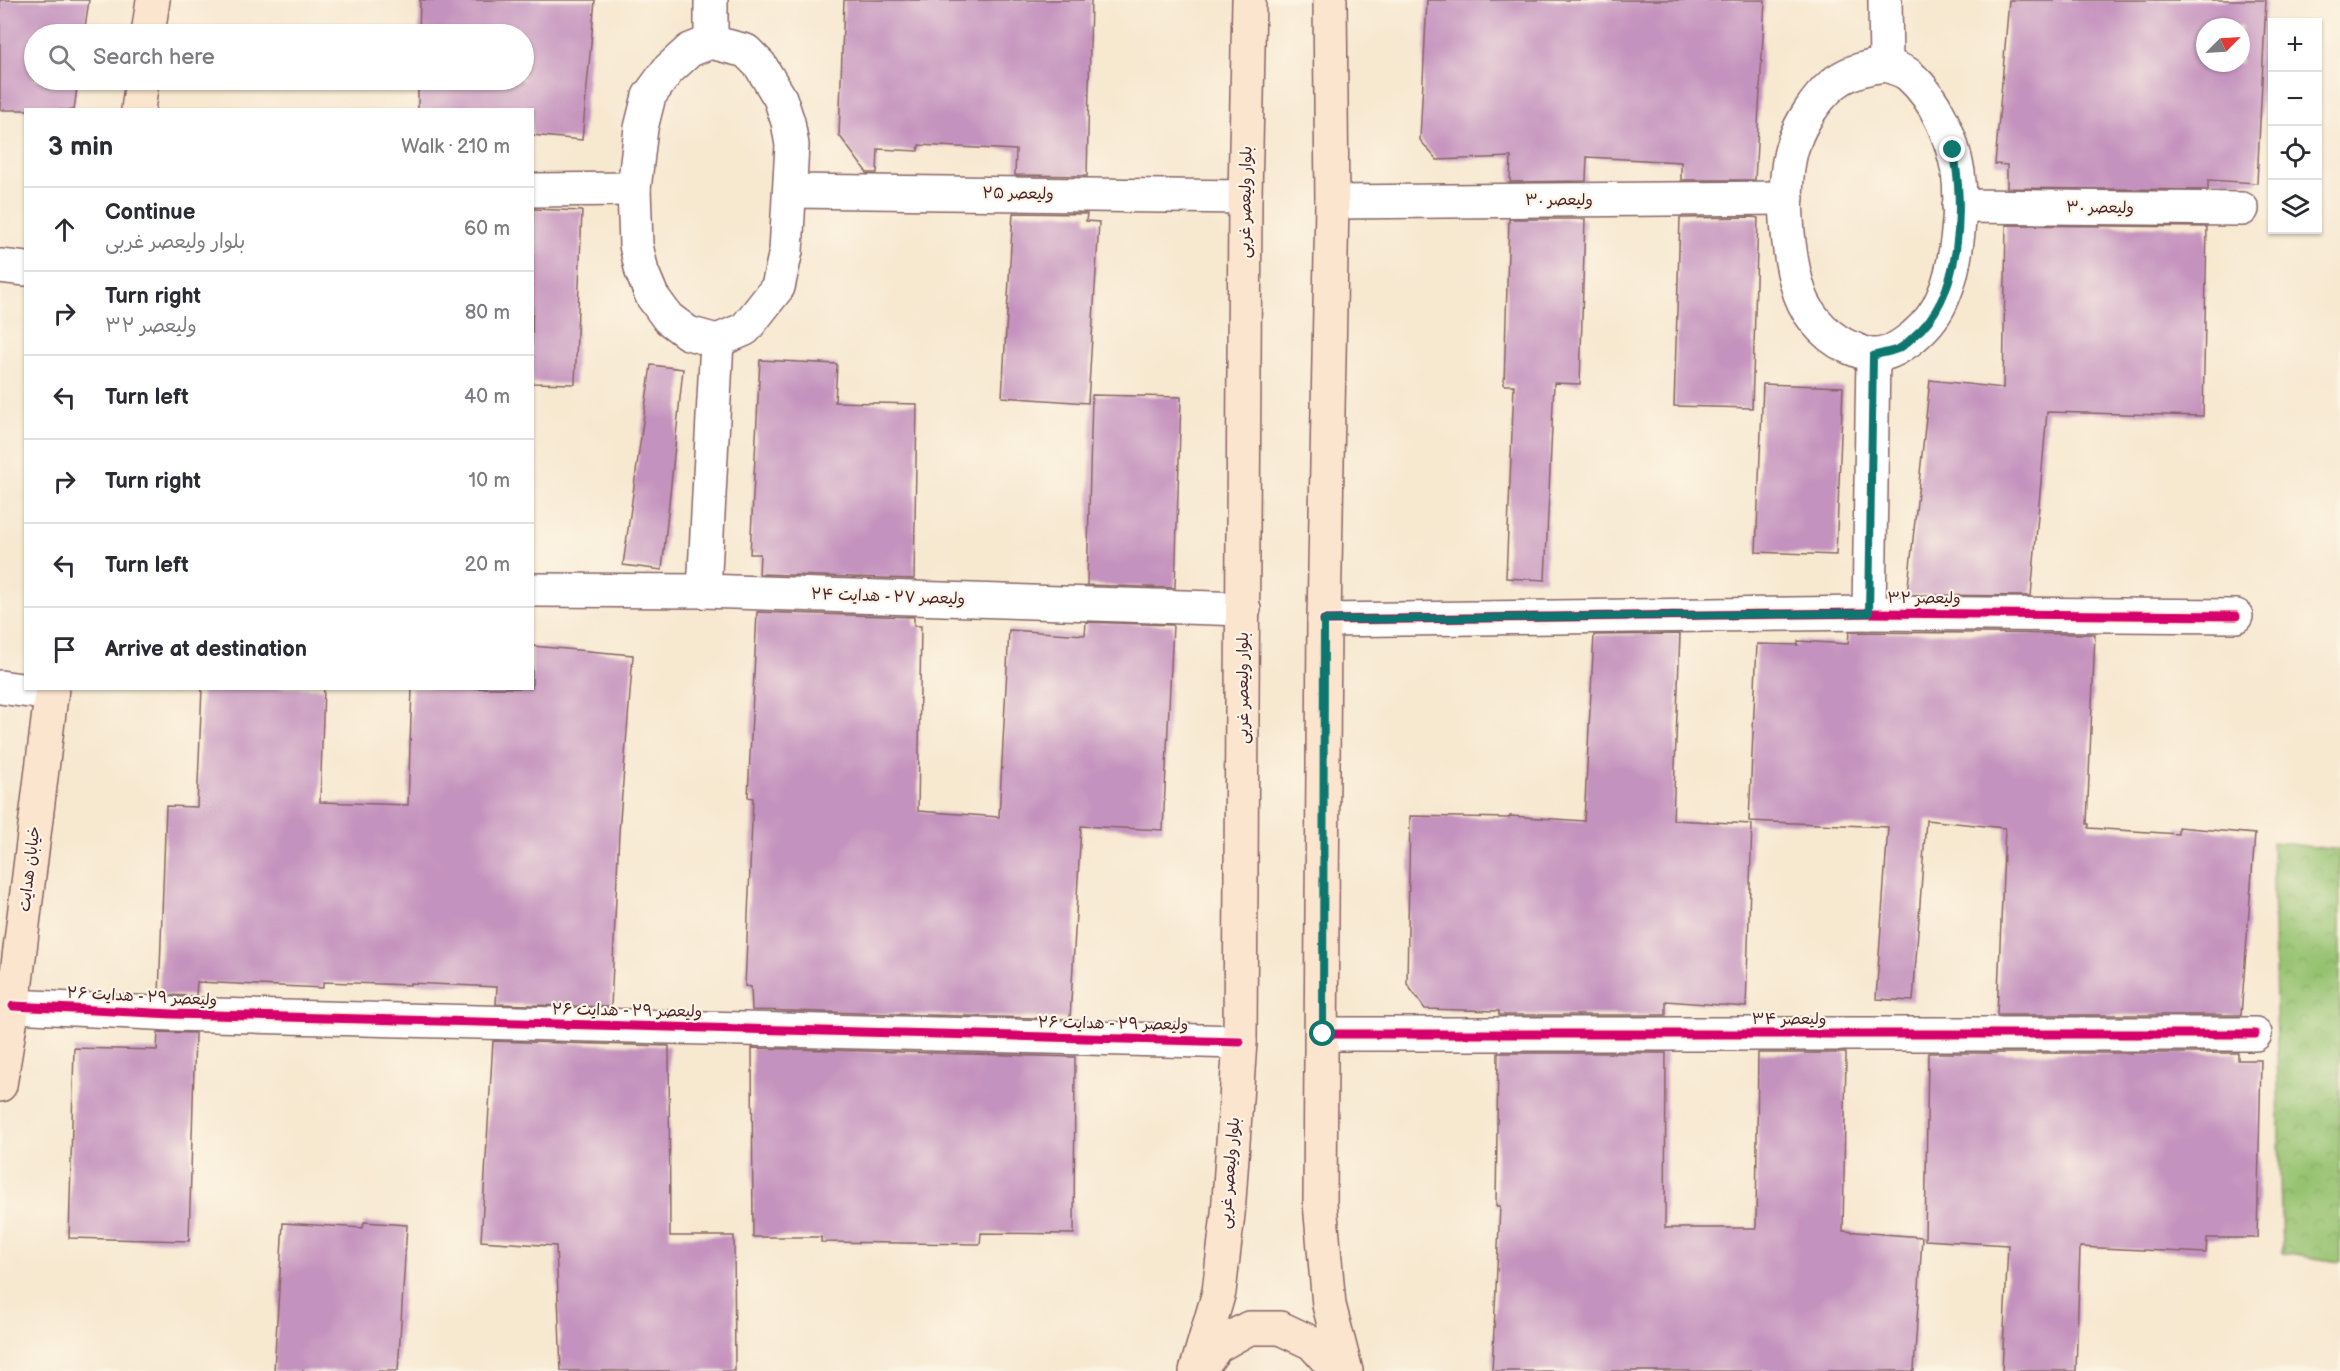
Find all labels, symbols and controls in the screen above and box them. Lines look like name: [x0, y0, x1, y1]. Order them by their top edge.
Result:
north arrow: [2196, 18, 2250, 72]
map controls: [2268, 18, 2322, 234]
button: +: [2268, 18, 2322, 72]
search box: [24, 24, 534, 90]
icon: search: [45, 41, 78, 74]
text: Search here: [93, 44, 215, 71]
button: −: [2268, 72, 2322, 126]
button: locate: [2268, 126, 2322, 180]
text: 3 min: [48, 132, 113, 163]
text: Walk · 210 m: [401, 135, 510, 159]
route end: [1939, 136, 1965, 162]
street label: بلوار ولیعصر غربی: [1236, 146, 1256, 258]
button: layers: [2268, 180, 2322, 234]
street label: ولیعصر ۲۵: [982, 184, 1054, 204]
street label: ولیعصر ۳۰: [1525, 191, 1593, 210]
street label: ولیعصر ۳۰: [2066, 198, 2134, 218]
text: Continue: [105, 199, 195, 226]
icon: ahead: [48, 213, 81, 246]
text: 60 m: [464, 217, 510, 241]
text: بلوار ولیعصر غربی: [105, 230, 245, 254]
text: Turn right: [105, 283, 201, 310]
icon: right: [48, 297, 81, 330]
text: 80 m: [465, 301, 510, 325]
text: ولیعصر ۳۲: [105, 314, 197, 338]
icon: left: [48, 381, 81, 414]
text: Turn left: [105, 384, 189, 411]
text: 40 m: [464, 385, 510, 409]
icon: right: [48, 465, 81, 498]
text: Turn right: [105, 468, 201, 495]
text: 10 m: [469, 469, 510, 493]
icon: left: [48, 549, 81, 582]
text: Turn left: [105, 552, 189, 579]
text: 20 m: [465, 553, 510, 577]
street label: ولیعصر ۲۷ - هدایت ۲۴: [811, 585, 965, 609]
street label: ولیعصر ۳۲: [1887, 589, 1961, 608]
street label: بلوار ولیعصر غربی: [1234, 632, 1253, 744]
icon: arrive: [48, 633, 81, 666]
text: Arrive at destination: [105, 636, 307, 663]
street label: خیابان هدایت: [15, 825, 45, 913]
street label: ولیعصر ۲۹ - هدایت ۲۶: [66, 984, 218, 1010]
street label: ولیعصر ۲۹ - هدایت ۲۶: [552, 1000, 702, 1022]
street label: ولیعصر ۳۴: [1752, 1010, 1826, 1029]
street label: ولیعصر ۲۹ - هدایت ۲۶: [1038, 1013, 1188, 1035]
route start: [1309, 1020, 1335, 1046]
street label: بلوار ولیعصر غربی: [1216, 1116, 1244, 1230]

